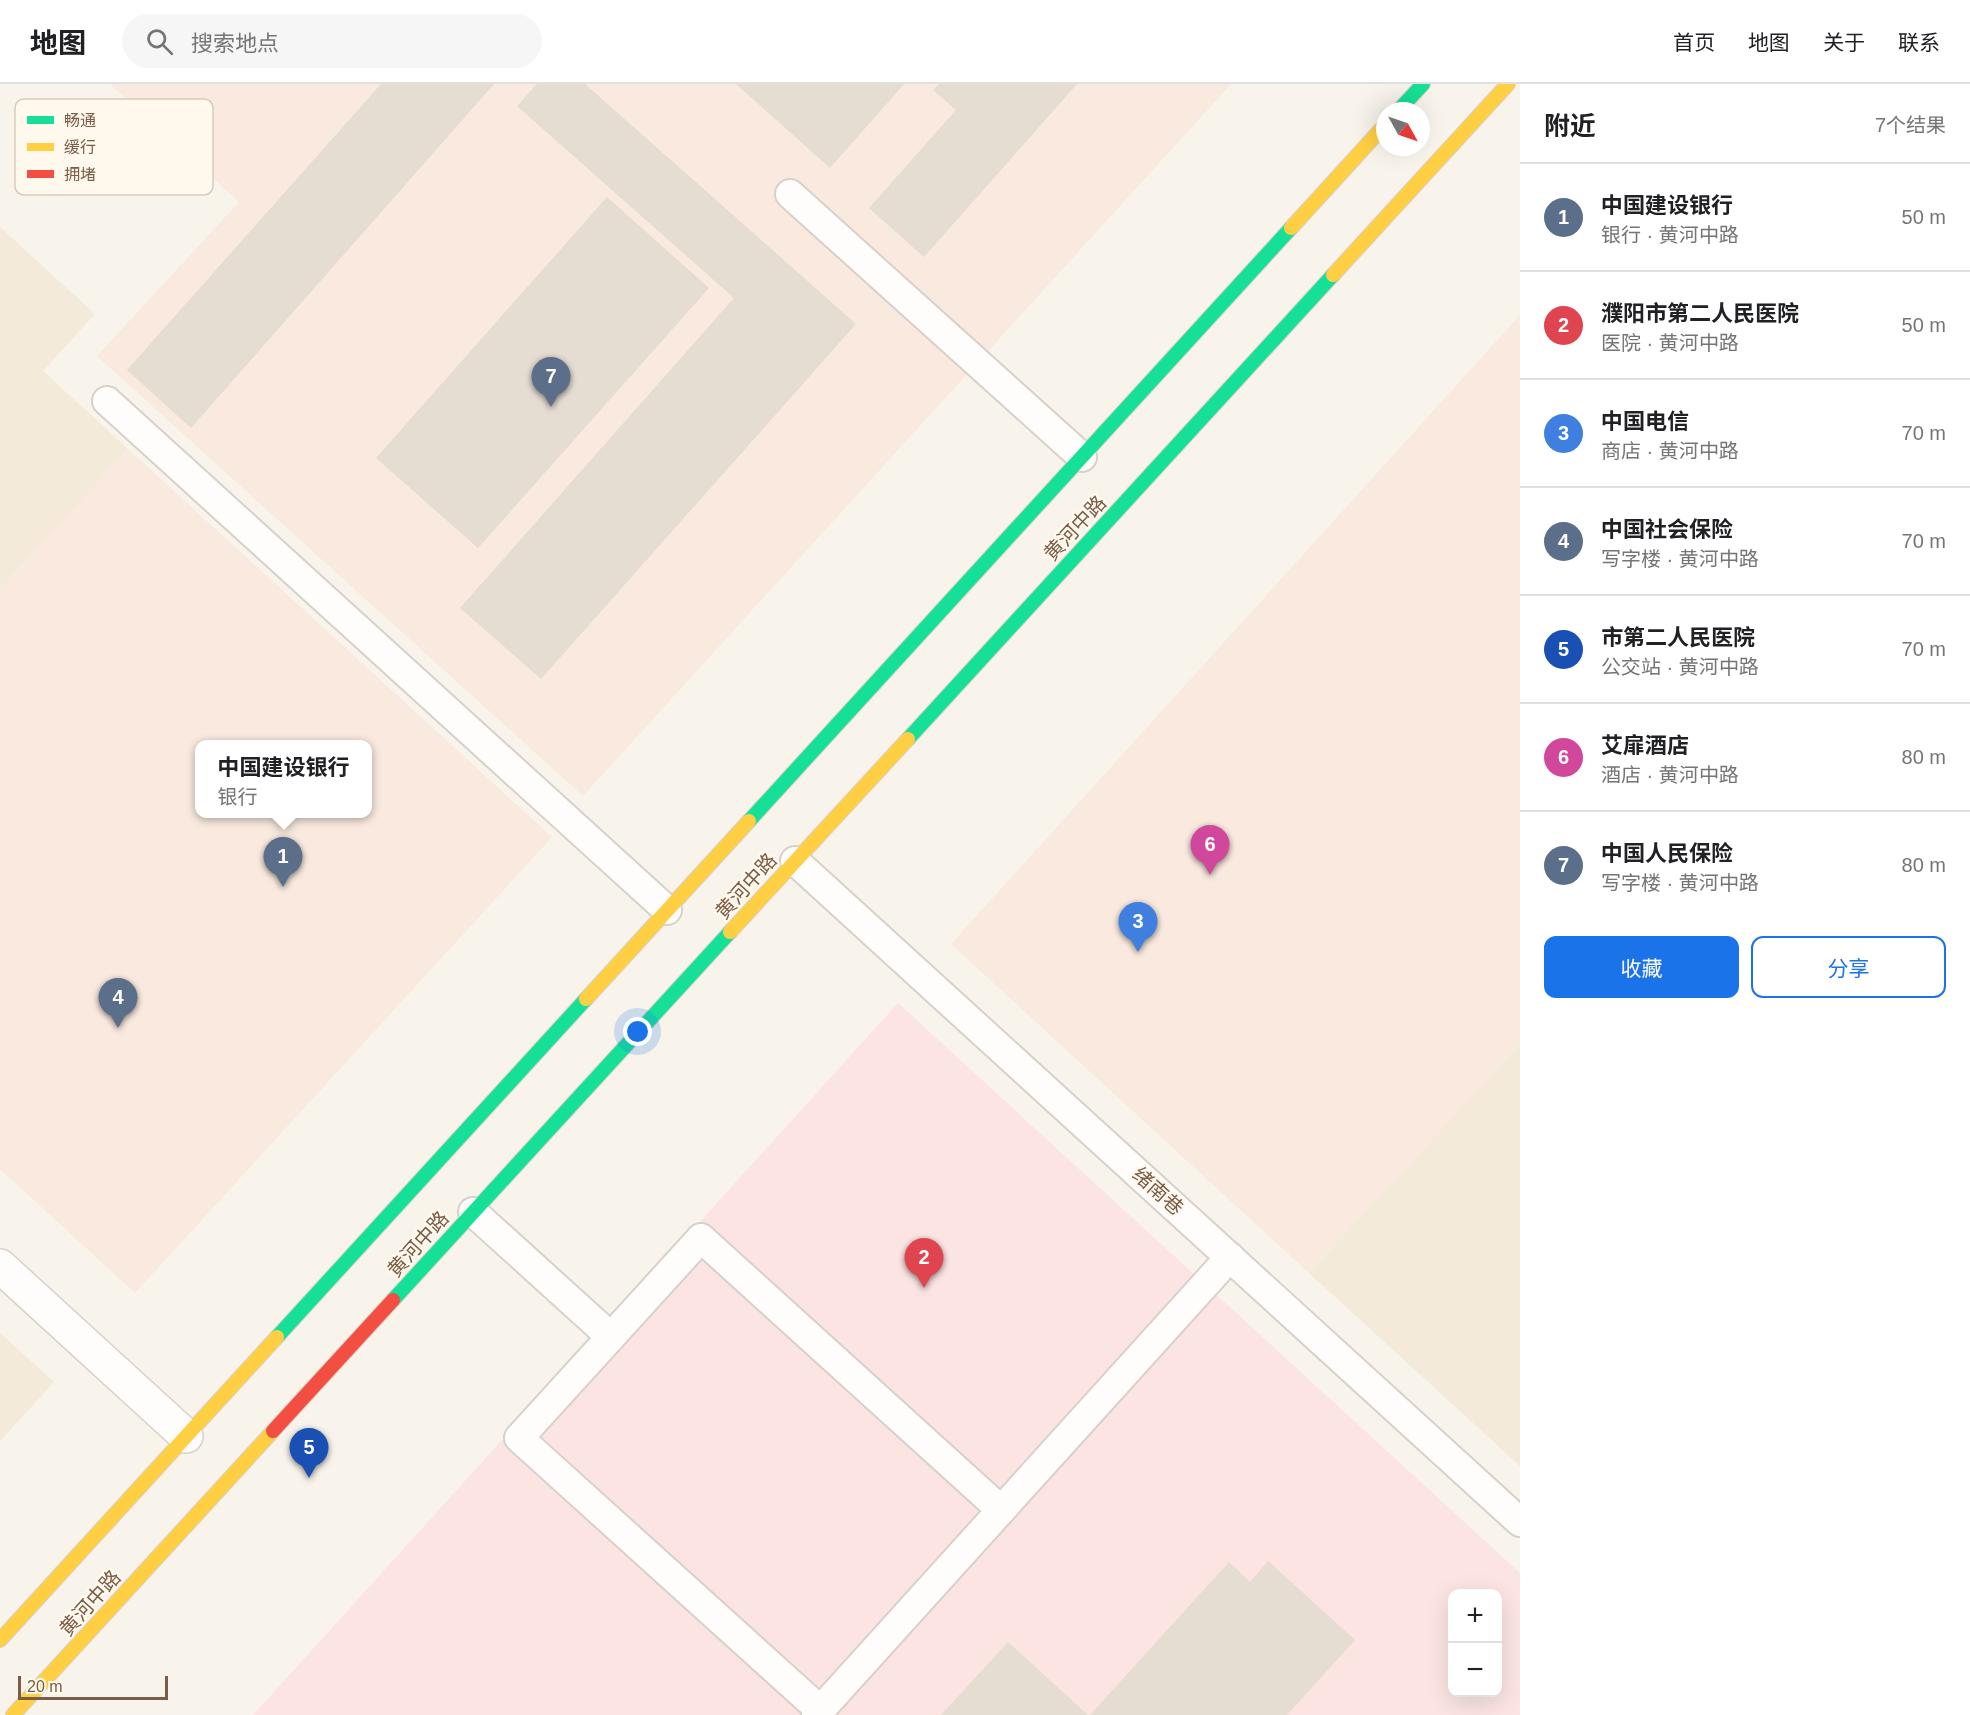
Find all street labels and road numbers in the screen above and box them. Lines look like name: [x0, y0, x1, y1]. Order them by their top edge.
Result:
street label: 黄河中路: [1040, 491, 1110, 565]
street label: 黄河中路: [711, 849, 781, 923]
street label: 绪南巷: [1128, 1163, 1188, 1219]
street label: 黄河中路: [383, 1207, 453, 1281]
street label: 黄河中路: [55, 1566, 125, 1640]

